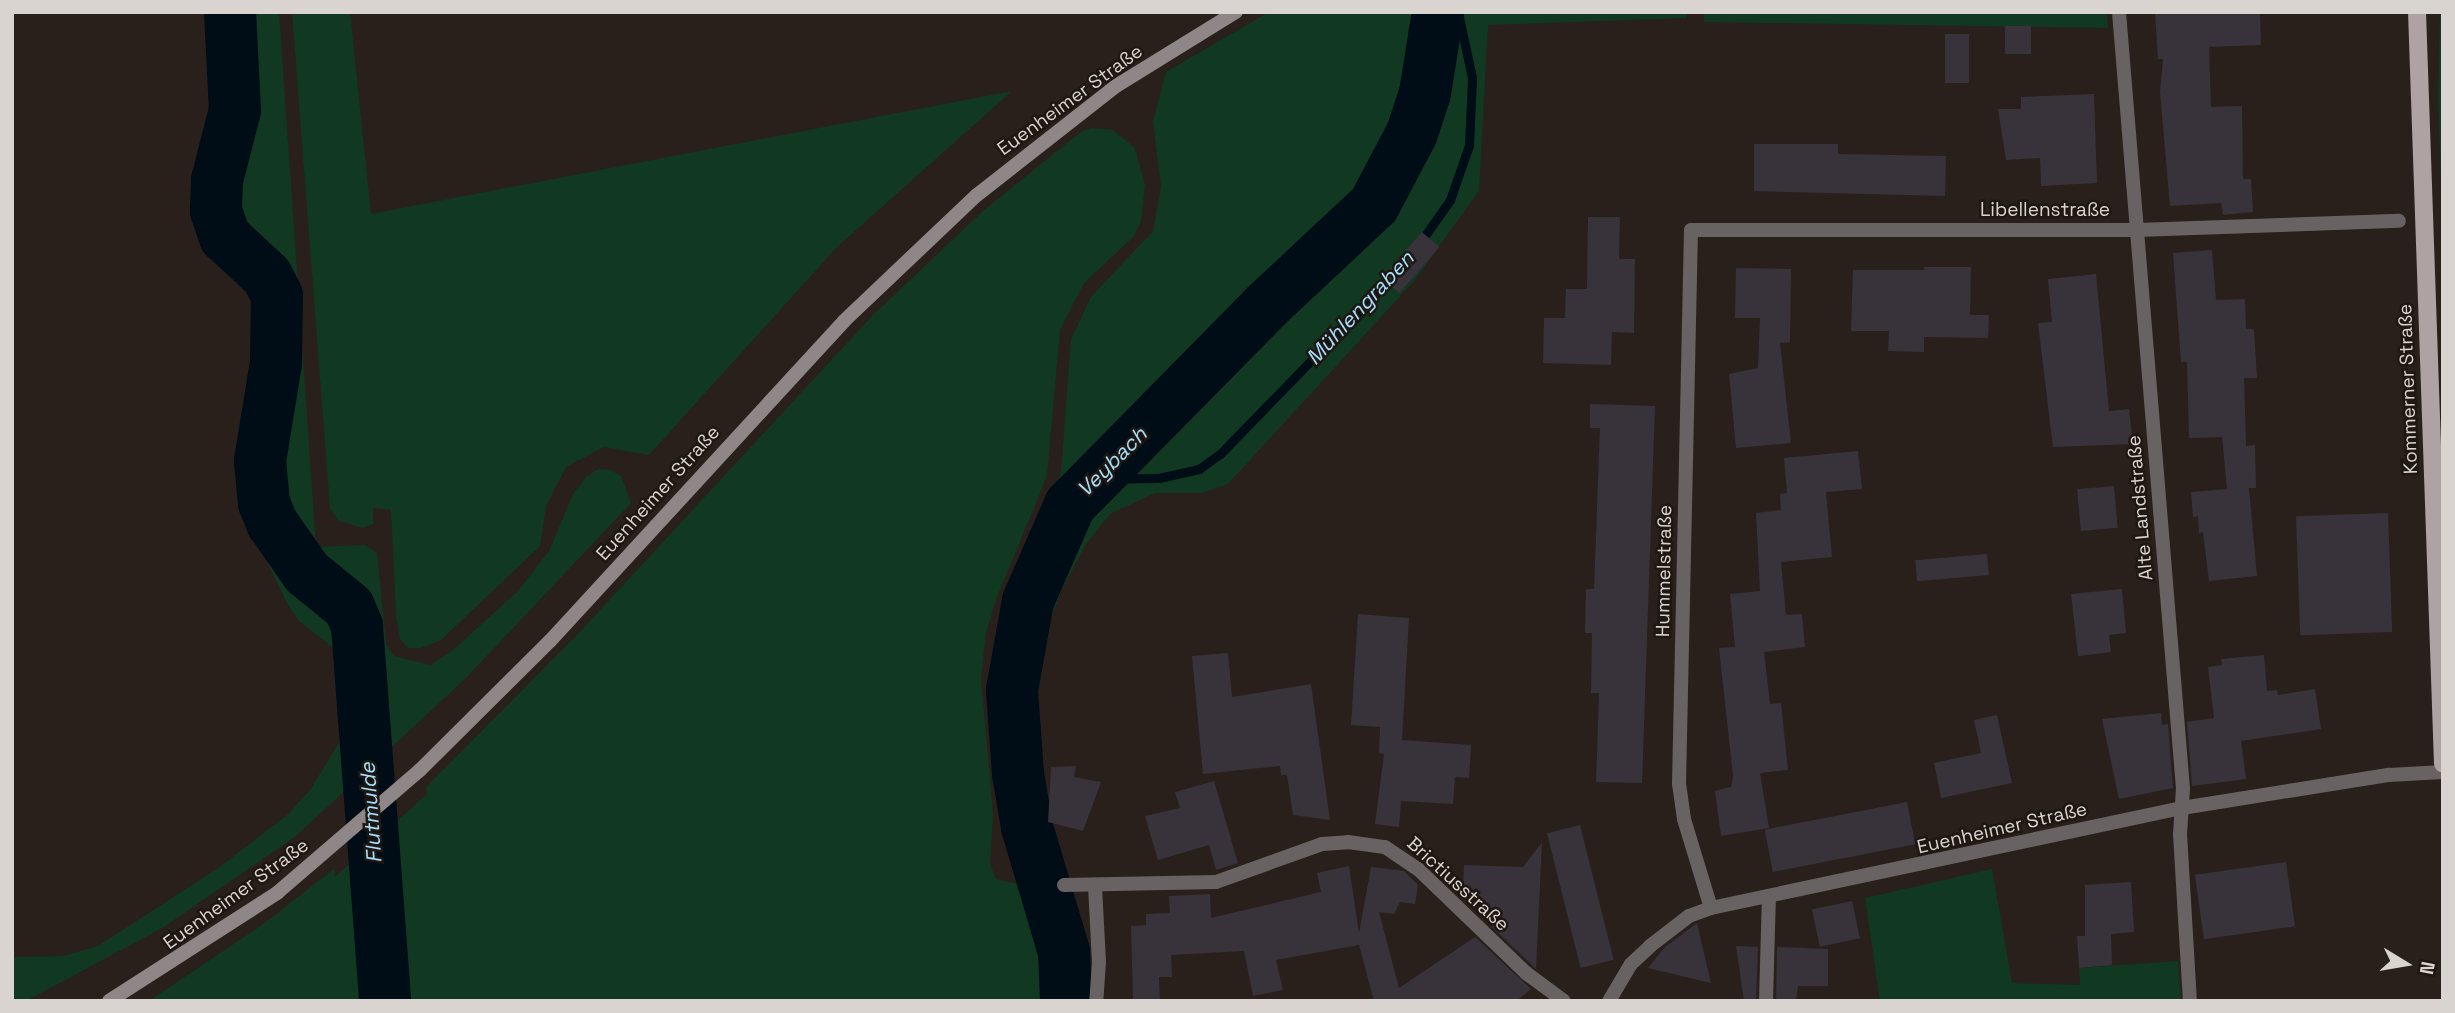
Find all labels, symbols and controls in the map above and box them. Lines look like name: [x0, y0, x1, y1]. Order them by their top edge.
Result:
street label: Euenheimer Straße: [993, 40, 1147, 160]
street label: Libellenstraße: [1980, 199, 2110, 221]
water label: Mühlengraben: [1301, 246, 1419, 370]
street label: Kommerner Straße: [2394, 303, 2422, 475]
street label: Euenheimer Straße: [591, 421, 725, 565]
water label: Veybach: [1072, 422, 1152, 502]
street label: Alte Landstraße: [2122, 434, 2158, 582]
street label: Hummelstraße: [1651, 505, 1677, 637]
water label: Flutmulde: [355, 762, 387, 864]
street label: Euenheimer Straße: [1915, 797, 2089, 859]
street label: Brictiusstraße: [1402, 832, 1514, 936]
street label: Euenheimer Straße: [159, 834, 313, 954]
north arrow: [2371, 929, 2441, 999]
text: N: [2414, 959, 2441, 977]

